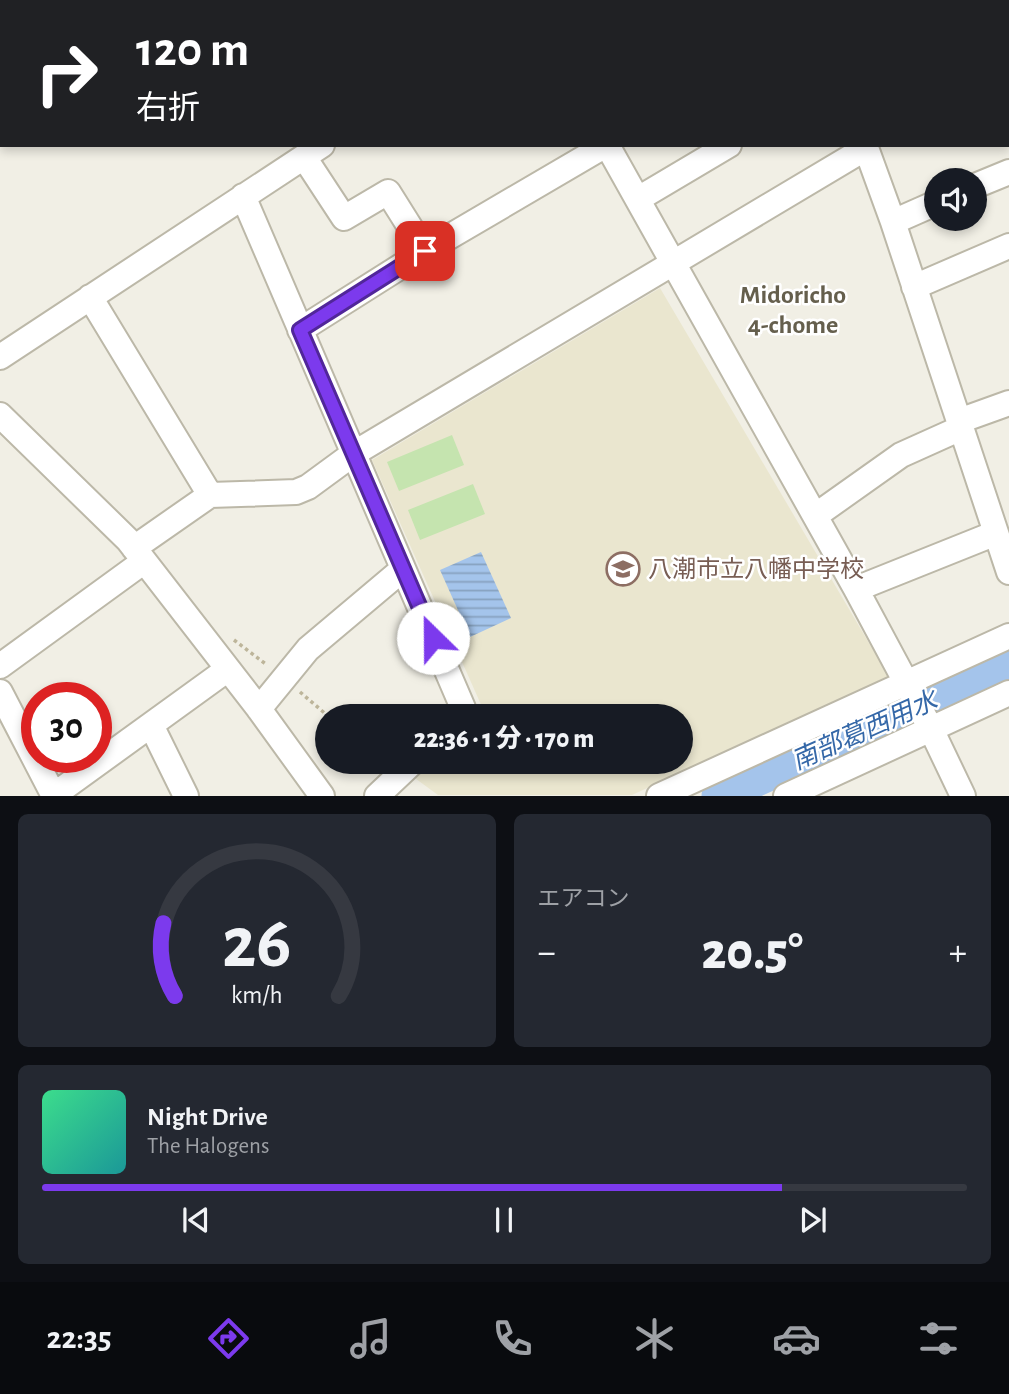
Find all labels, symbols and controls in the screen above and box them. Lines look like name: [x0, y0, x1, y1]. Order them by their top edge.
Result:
text: 120 m: [136, 26, 249, 75]
icon: right: [21, 28, 112, 119]
text: 右折: [136, 92, 200, 124]
map controls: [924, 168, 987, 231]
button: sound: [924, 168, 987, 231]
pin: [395, 221, 455, 281]
icon: arrive: [406, 232, 444, 270]
district label: Midoricho 4-chome: [740, 282, 846, 338]
school or university icon: 八潮市立八幡中学校: [604, 550, 642, 588]
place label: 八潮市立八幡中学校: [648, 556, 864, 582]
position arrow: [396, 601, 470, 675]
speed limit sign: 30: [21, 682, 112, 773]
water label: 南部葛西用水: [787, 685, 944, 775]
text: 22:36 · 1 分 · 170 m: [414, 726, 594, 752]
text: エアコン: [538, 888, 630, 911]
text: 26: [222, 909, 291, 982]
text: 20.5°: [701, 926, 803, 978]
text: −: [538, 934, 556, 972]
text: +: [949, 934, 967, 972]
text: km/h: [231, 983, 283, 1008]
text: Night Drive: [147, 1104, 268, 1130]
text: The Halogens: [147, 1135, 269, 1158]
icon: previous: [177, 1201, 215, 1239]
icon: pause: [485, 1201, 523, 1239]
icon: next: [794, 1201, 832, 1239]
icon: directions: [204, 1314, 253, 1363]
icon: music: [346, 1314, 395, 1363]
icon: phone: [488, 1314, 537, 1363]
icon: climate: [630, 1314, 679, 1363]
icon: car: [772, 1314, 821, 1363]
icon: filters: [914, 1314, 963, 1363]
text: 22:35: [46, 1322, 112, 1354]

